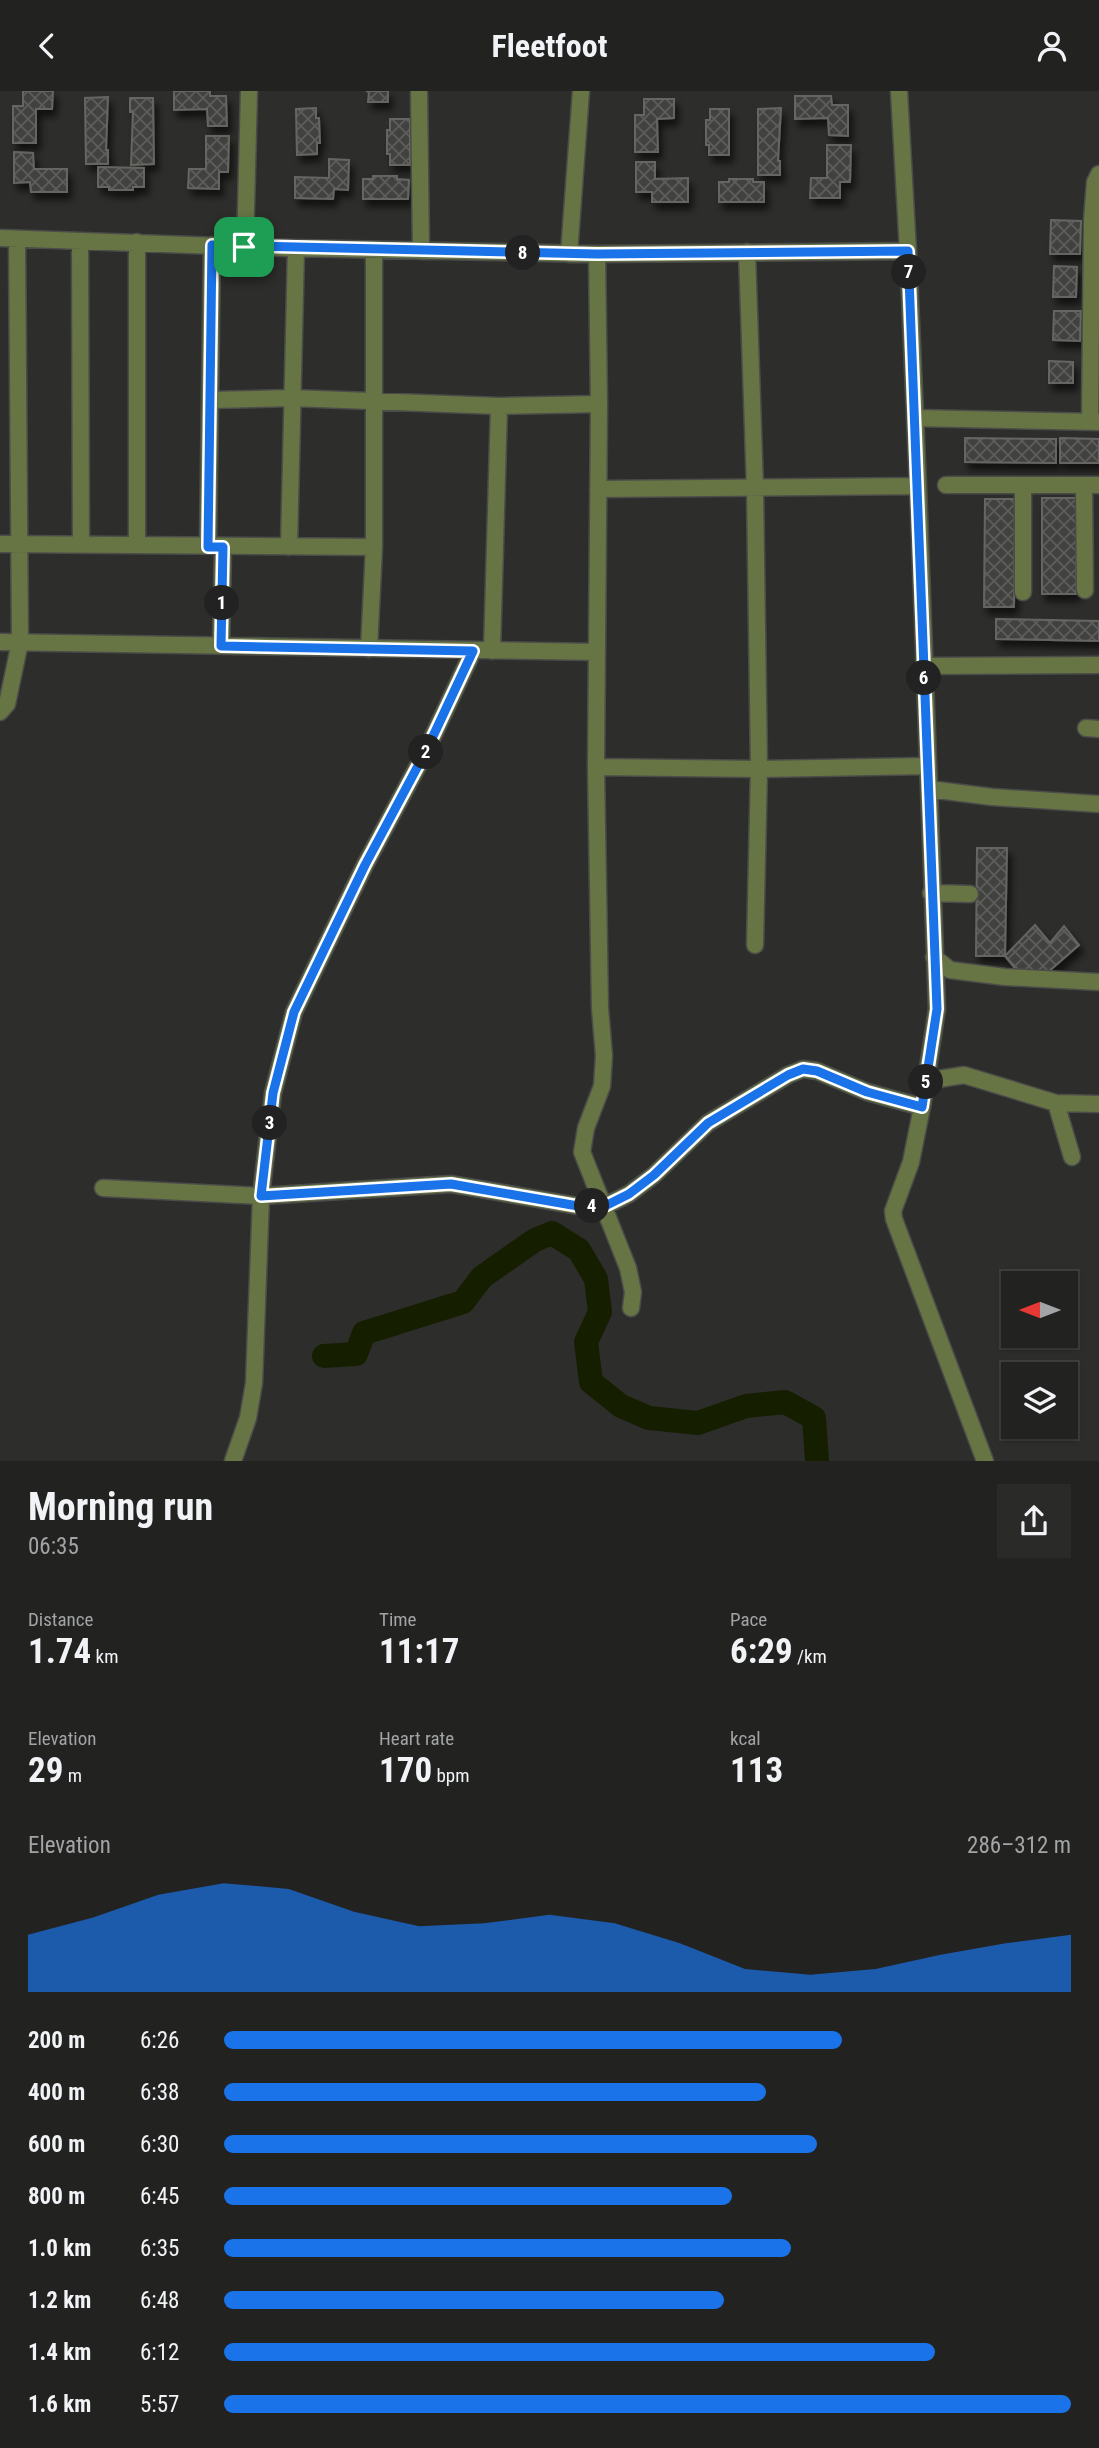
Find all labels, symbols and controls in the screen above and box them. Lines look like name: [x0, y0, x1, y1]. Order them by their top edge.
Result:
icon: back: [28, 27, 66, 65]
text: Fleetfoot: [492, 27, 607, 65]
icon: person: [1033, 27, 1071, 65]
pin: [214, 217, 274, 277]
icon: arrive: [225, 228, 263, 266]
pin: 8: [505, 235, 540, 271]
text: 8: [518, 241, 527, 264]
pin: 7: [892, 255, 926, 289]
text: 7: [904, 260, 913, 283]
pin: 1: [204, 585, 240, 621]
text: 1: [217, 591, 226, 614]
pin: 6: [906, 661, 942, 695]
text: 6: [919, 666, 928, 689]
pin: 2: [408, 735, 444, 769]
text: 2: [421, 740, 430, 763]
pin: 5: [908, 1065, 944, 1100]
text: 5: [921, 1070, 930, 1093]
pin: 3: [252, 1105, 288, 1141]
text: 3: [265, 1111, 274, 1134]
pin: 4: [574, 1189, 610, 1223]
text: 4: [587, 1194, 596, 1217]
north arrow: [1001, 1271, 1078, 1347]
map controls: [1001, 1271, 1078, 1439]
button: layers: [1001, 1362, 1078, 1439]
button: share: [997, 1484, 1071, 1558]
text: Morning run: [28, 1485, 213, 1529]
text: 06:35: [28, 1533, 79, 1560]
text: Distance: [28, 1608, 93, 1631]
text: Time: [379, 1608, 416, 1631]
text: Pace: [730, 1608, 767, 1631]
text: 1.74: [28, 1631, 91, 1672]
text: 11:17: [379, 1631, 459, 1672]
text: 6:29: [730, 1631, 793, 1672]
text: km: [91, 1645, 118, 1668]
text: /km: [793, 1645, 827, 1668]
text: Elevation: [28, 1727, 96, 1750]
text: Heart rate: [379, 1727, 454, 1750]
text: kcal: [730, 1727, 761, 1750]
text: 29: [28, 1750, 63, 1791]
text: 170: [379, 1750, 432, 1791]
text: 113: [730, 1750, 783, 1791]
text: m: [63, 1764, 82, 1787]
text: bpm: [432, 1764, 469, 1787]
text: Elevation: [28, 1832, 111, 1859]
text: 286–312 m: [967, 1832, 1071, 1859]
text: 200 m: [28, 2027, 85, 2054]
text: 6:26: [140, 2027, 179, 2054]
text: 400 m: [28, 2079, 85, 2106]
text: 6:38: [140, 2079, 179, 2106]
text: 600 m: [28, 2131, 85, 2158]
text: 6:30: [140, 2131, 179, 2158]
text: 800 m: [28, 2183, 85, 2210]
text: 6:45: [140, 2183, 179, 2210]
text: 1.0 km: [28, 2235, 91, 2262]
text: 6:35: [140, 2235, 179, 2262]
text: 1.2 km: [28, 2287, 91, 2314]
text: 6:48: [140, 2287, 179, 2314]
text: 1.4 km: [28, 2339, 91, 2366]
text: 6:12: [140, 2339, 179, 2366]
text: 1.6 km: [28, 2391, 91, 2418]
text: 5:57: [140, 2391, 179, 2418]

